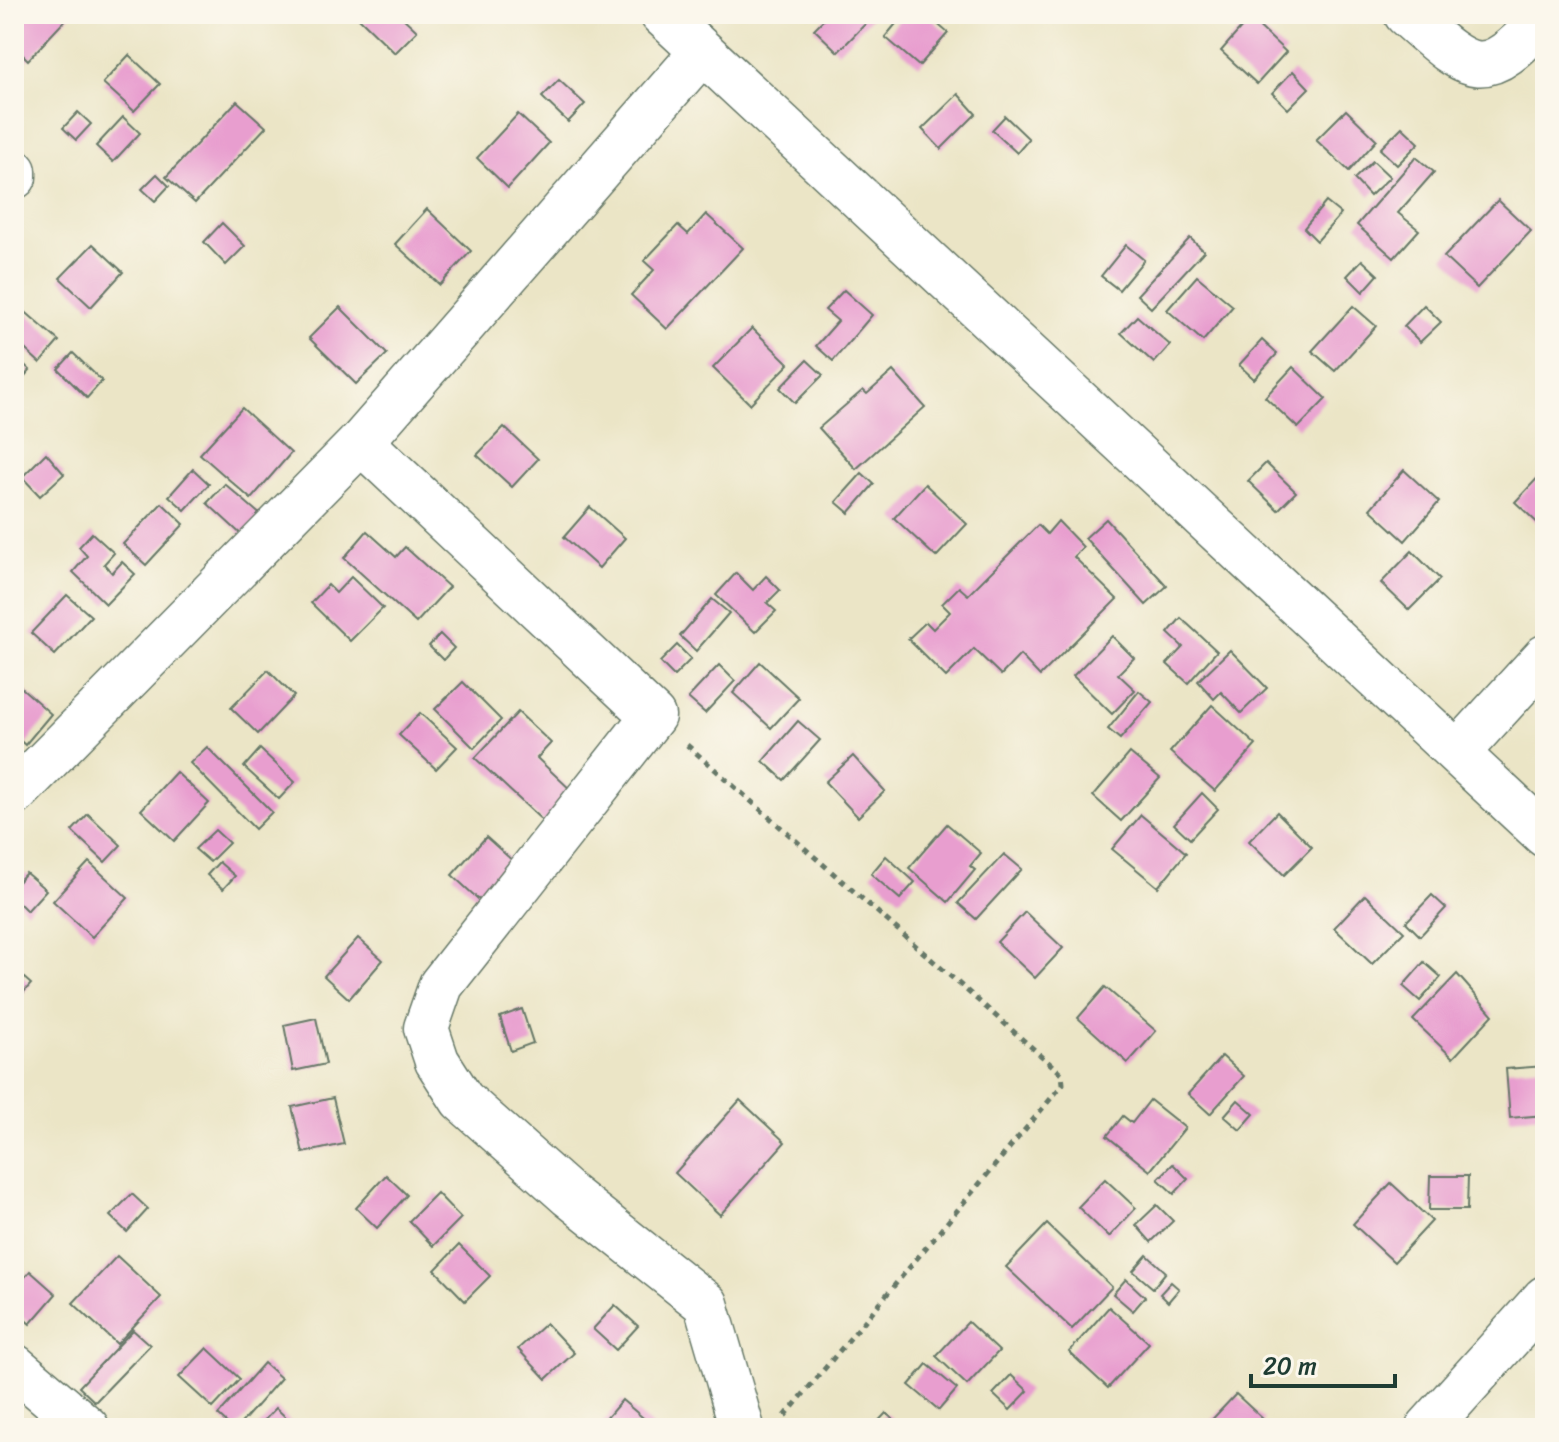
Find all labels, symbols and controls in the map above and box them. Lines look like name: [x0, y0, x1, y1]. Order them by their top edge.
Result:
scale bar: [1251, 1338, 1395, 1388]
text: 20 m: [1263, 1345, 1317, 1387]

